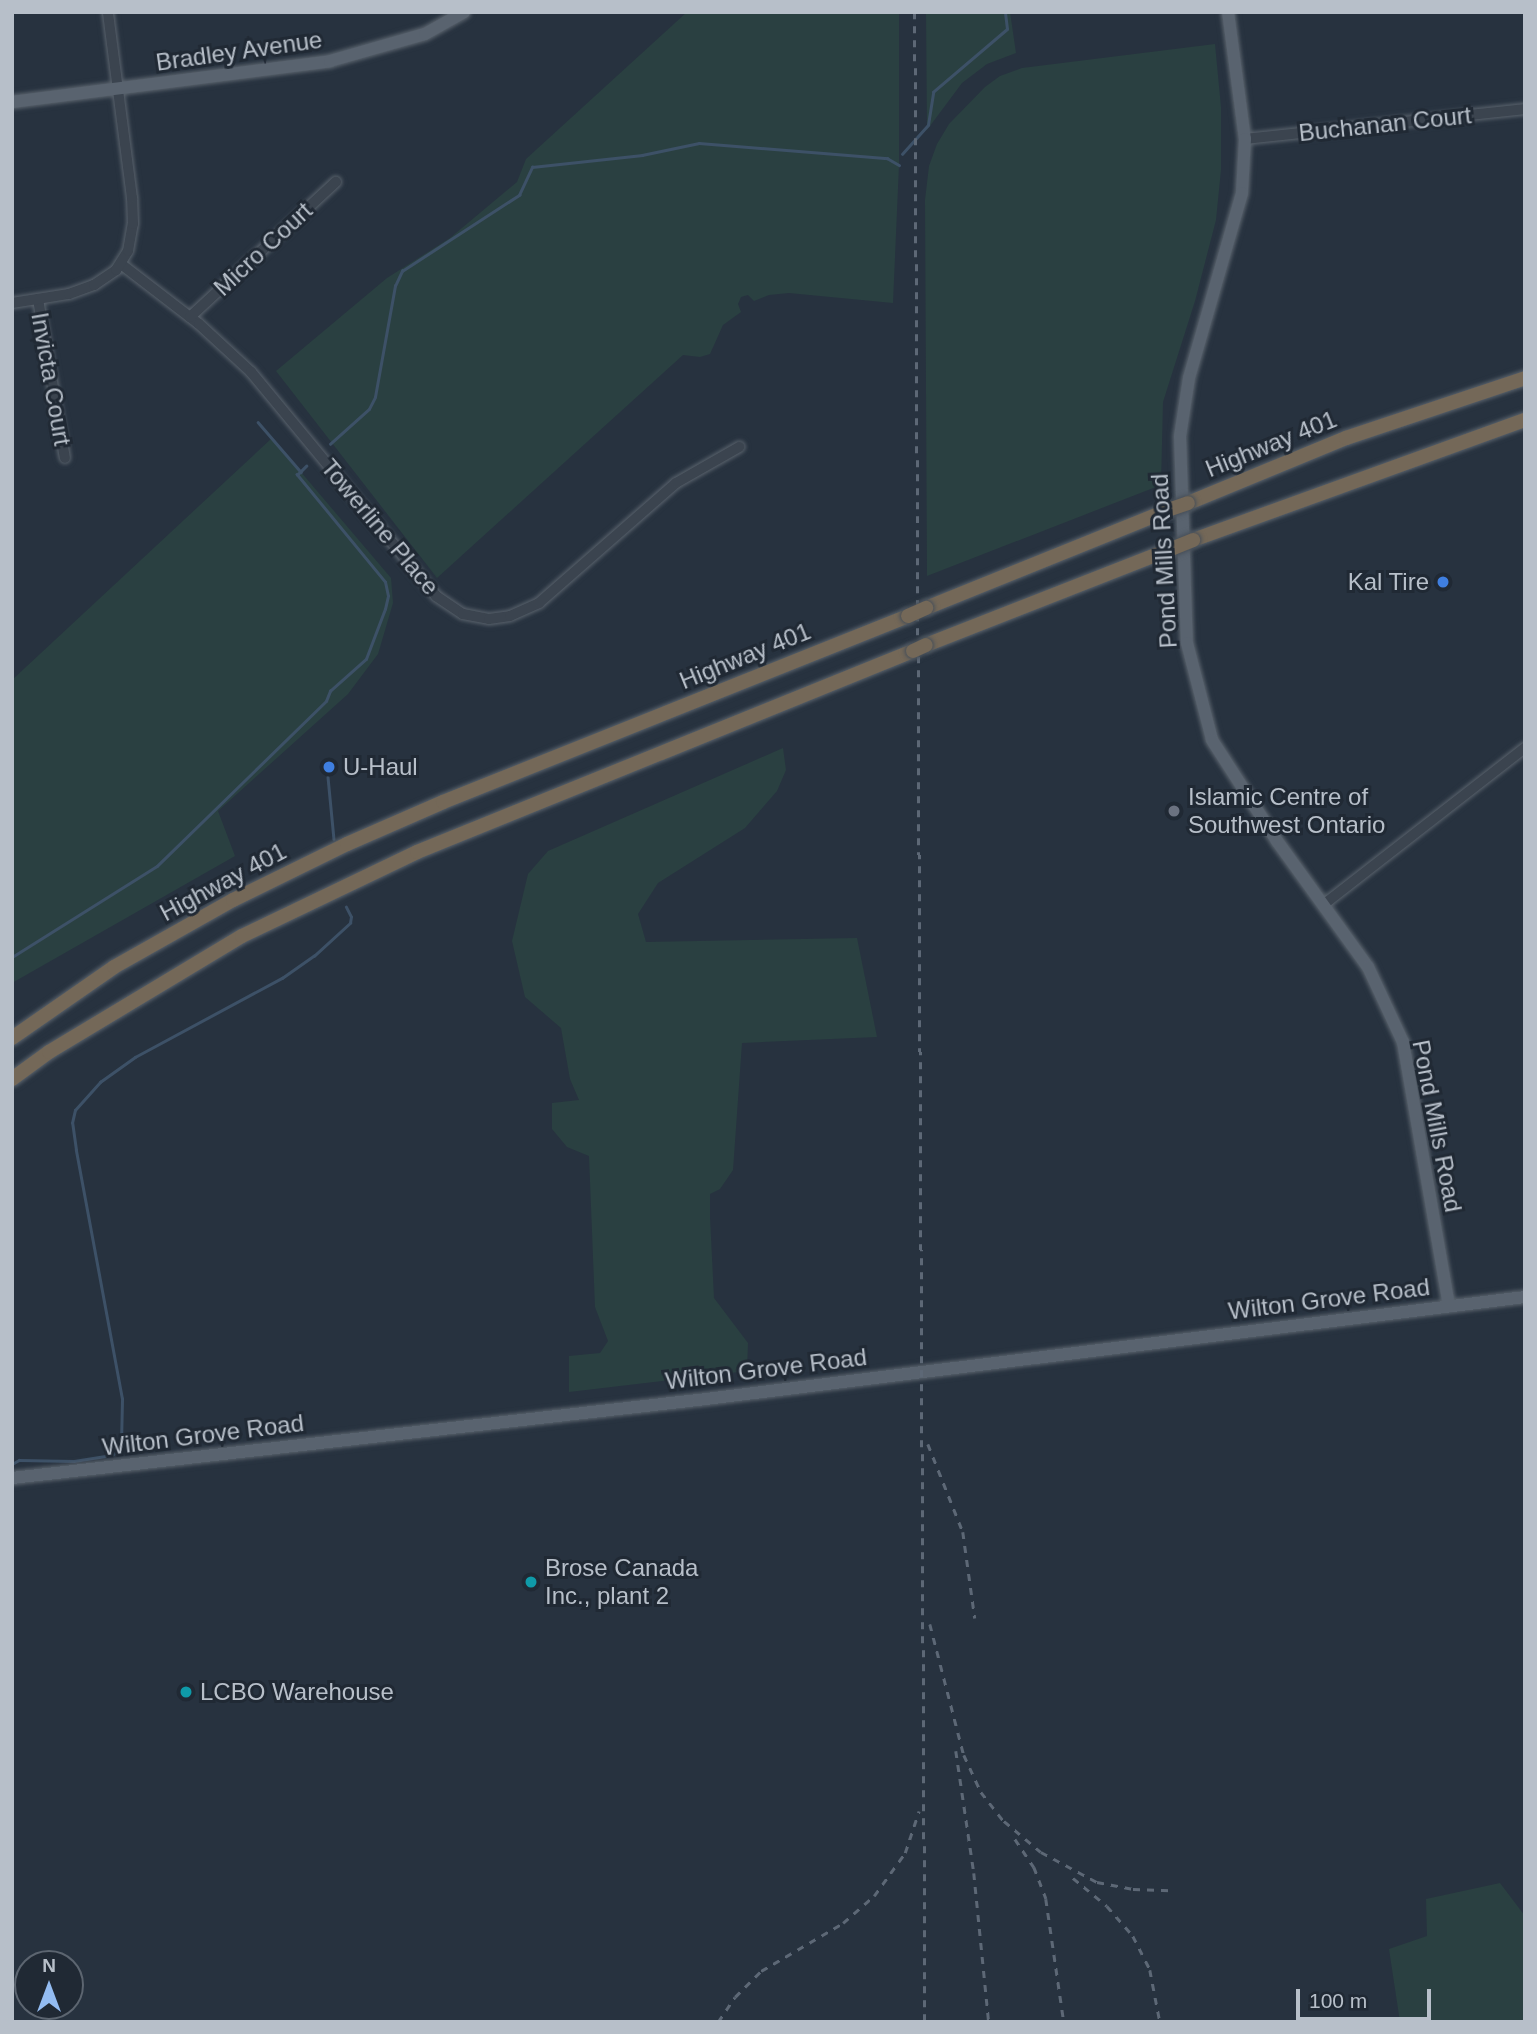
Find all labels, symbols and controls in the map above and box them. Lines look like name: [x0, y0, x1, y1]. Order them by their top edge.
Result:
street label: Bradley Avenue: [153, 25, 325, 77]
street label: Buchanan Court: [1297, 101, 1473, 147]
street label: Micro Court: [208, 196, 318, 302]
street label: Invicta Court: [25, 310, 77, 448]
street label: Highway 401: [1201, 405, 1341, 483]
street label: Towerline Place: [315, 453, 445, 601]
street label: Pond Mills Road: [1145, 473, 1183, 649]
place label: Kal Tire: [1347, 568, 1429, 596]
marker: Kal Tire: [1435, 574, 1451, 590]
street label: Highway 401: [675, 617, 815, 695]
place label: U-Haul: [343, 753, 418, 781]
marker: U-Haul: [321, 759, 337, 775]
place label: Islamic Centre of Southwest Ontario: [1188, 783, 1385, 839]
marker: Islamic Centre of Southwest Ontario: [1166, 803, 1182, 819]
street label: Highway 401: [155, 837, 291, 927]
street label: Pond Mills Road: [1406, 1037, 1468, 1215]
street label: Wilton Grove Road: [1227, 1272, 1431, 1326]
street label: Wilton Grove Road: [664, 1342, 868, 1396]
street label: Wilton Grove Road: [101, 1408, 305, 1462]
place label: Brose Canada Inc., plant 2: [545, 1554, 698, 1610]
marker: Brose Canada Inc., plant 2: [523, 1574, 539, 1590]
place label: LCBO Warehouse: [200, 1678, 394, 1706]
marker: LCBO Warehouse: [178, 1684, 194, 1700]
north arrow: [14, 1950, 84, 2020]
text: N: [42, 1955, 56, 1976]
scale bar: [1299, 1974, 1434, 2018]
text: 100 m: [1309, 1989, 1367, 2012]

